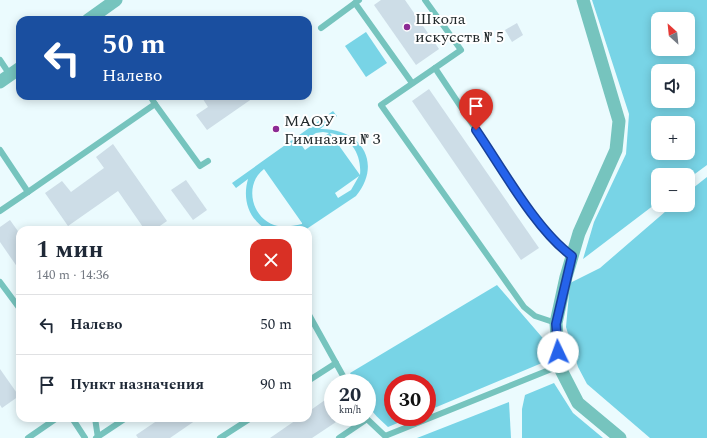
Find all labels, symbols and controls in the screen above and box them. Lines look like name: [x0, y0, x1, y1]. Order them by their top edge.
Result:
place label: Школа искусств № 5: [415, 7, 504, 49]
north arrow: [651, 12, 695, 56]
map controls: [651, 12, 695, 212]
marker: Школа искусств № 5: [402, 22, 412, 32]
text: 50 m: [102, 23, 166, 66]
icon: left: [36, 32, 88, 84]
text: Налево: [102, 62, 162, 89]
button: sound: [651, 64, 695, 108]
pin: [459, 89, 493, 130]
icon: arrive: [465, 95, 487, 117]
place label: МАОУ Гимназия № 3: [284, 109, 380, 151]
button: +: [651, 116, 695, 160]
marker: МАОУ Гимназия № 3: [271, 124, 281, 134]
button: −: [651, 168, 695, 212]
text: 1 мин: [36, 232, 104, 268]
button: close: [250, 239, 292, 281]
text: 140 m · 14:36: [36, 265, 109, 285]
text: Налево: [70, 313, 123, 336]
text: 50 m: [260, 313, 292, 336]
icon: left: [36, 314, 58, 336]
position arrow: [537, 331, 579, 373]
text: Пункт назначения: [70, 373, 204, 396]
text: 90 m: [260, 373, 292, 396]
icon: arrive: [36, 374, 58, 396]
speed limit sign: 30: [384, 374, 436, 426]
text: 20: [339, 380, 361, 410]
text: km/h: [339, 402, 361, 418]

